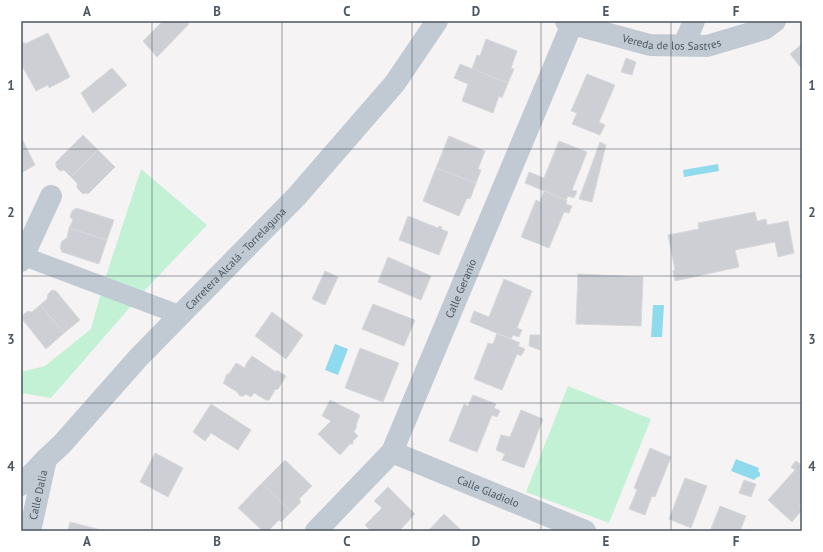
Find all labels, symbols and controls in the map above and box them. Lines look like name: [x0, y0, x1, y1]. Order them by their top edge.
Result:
text: A: [83, 3, 91, 20]
text: B: [213, 3, 221, 20]
text: C: [343, 3, 351, 20]
text: D: [472, 3, 480, 20]
text: E: [603, 3, 610, 20]
text: F: [733, 3, 740, 20]
street label: Vereda de los Sastres: [620, 31, 723, 53]
text: 1: [7, 77, 15, 94]
text: 1: [808, 77, 816, 94]
text: 2: [7, 204, 15, 221]
street label: Carretera Alcalá - Torrelaguna: [182, 204, 289, 313]
text: 2: [808, 204, 816, 221]
street label: Calle Geranio: [442, 257, 479, 320]
text: 3: [7, 331, 15, 348]
text: 3: [808, 331, 816, 348]
text: 4: [7, 458, 15, 475]
text: 4: [808, 458, 816, 475]
street label: Calle Dalia: [26, 469, 50, 521]
street label: Calle Gladiolo: [455, 472, 521, 510]
text: A: [83, 533, 91, 550]
text: B: [213, 533, 221, 550]
text: C: [343, 533, 351, 550]
text: D: [472, 533, 480, 550]
text: E: [603, 533, 610, 550]
text: F: [733, 533, 740, 550]

